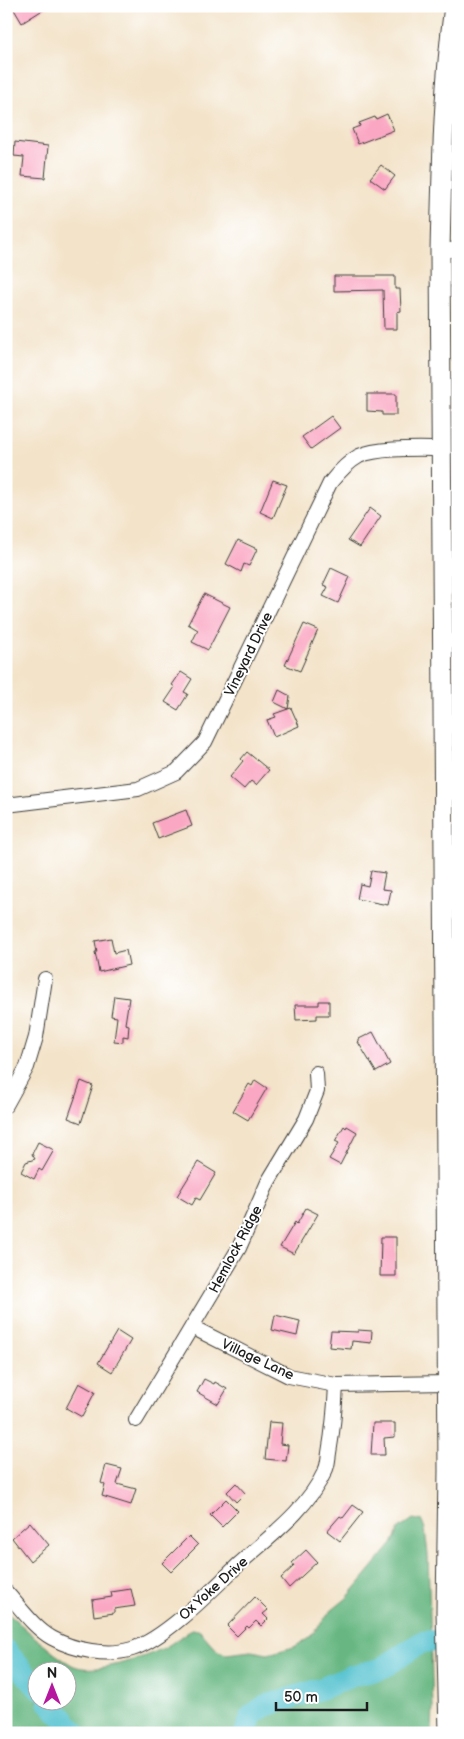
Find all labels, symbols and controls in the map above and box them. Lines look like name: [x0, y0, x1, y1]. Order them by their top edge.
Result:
street label: Vineyard Drive: [221, 609, 276, 699]
street label: Hemlock Ridge: [205, 1202, 266, 1296]
street label: Village Lane: [219, 1335, 297, 1384]
street label: Ox Yoke Drive: [175, 1553, 251, 1624]
north arrow: [28, 1662, 78, 1712]
text: N: [47, 1665, 57, 1682]
scale bar: [276, 1679, 368, 1711]
text: 50 m: [284, 1688, 318, 1707]

